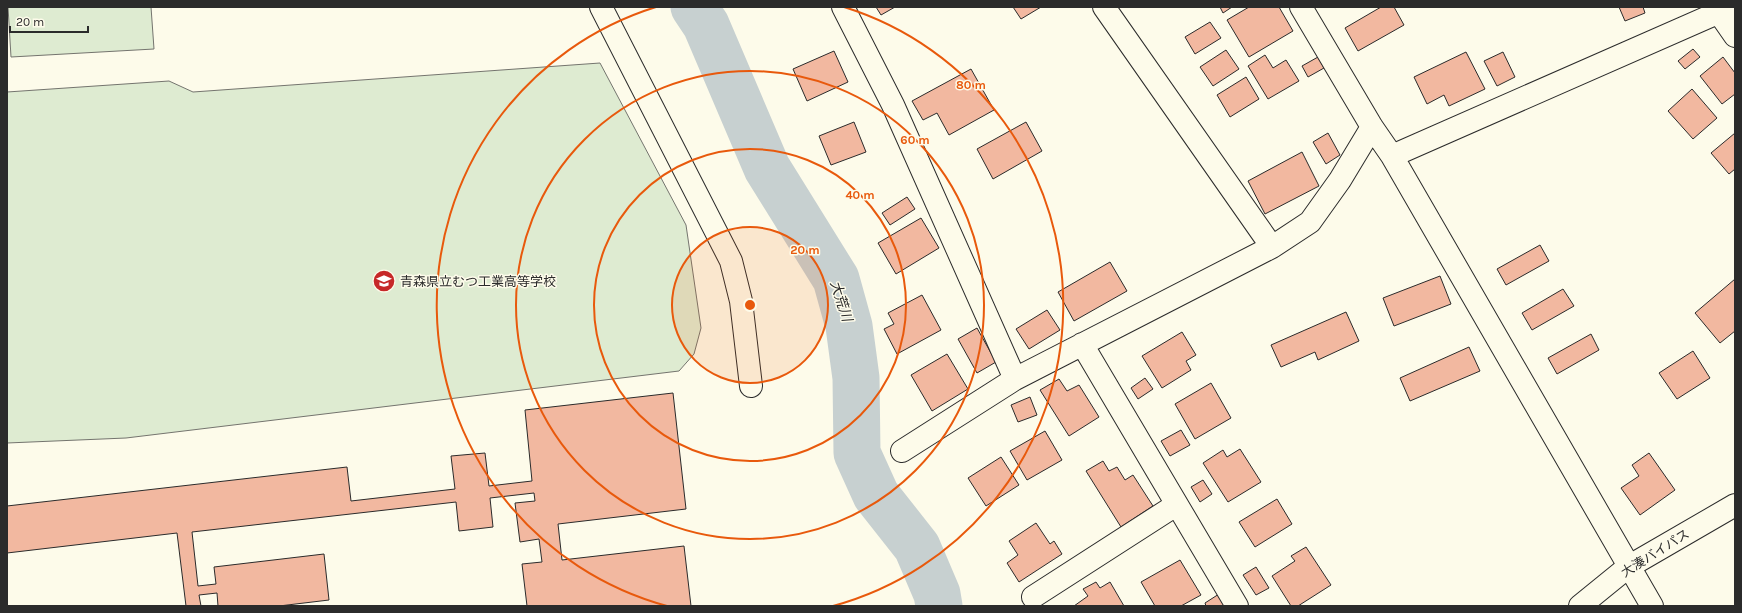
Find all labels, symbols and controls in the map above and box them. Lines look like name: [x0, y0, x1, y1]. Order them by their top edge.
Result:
scale bar: [10, 8, 88, 34]
text: 20 m: [16, 15, 44, 29]
text: 80 m: [956, 78, 986, 92]
text: 60 m: [900, 133, 930, 147]
text: 40 m: [845, 188, 875, 202]
text: 20 m: [790, 243, 820, 257]
school or university icon: 青森県立むつ工業高等学校: [371, 268, 397, 294]
place label: 青森県立むつ工業高等学校: [400, 274, 556, 289]
water label: 大荒川: [826, 278, 856, 326]
centre of rings: [743, 298, 757, 312]
street label: 大湊バイパス: [1618, 526, 1692, 580]

